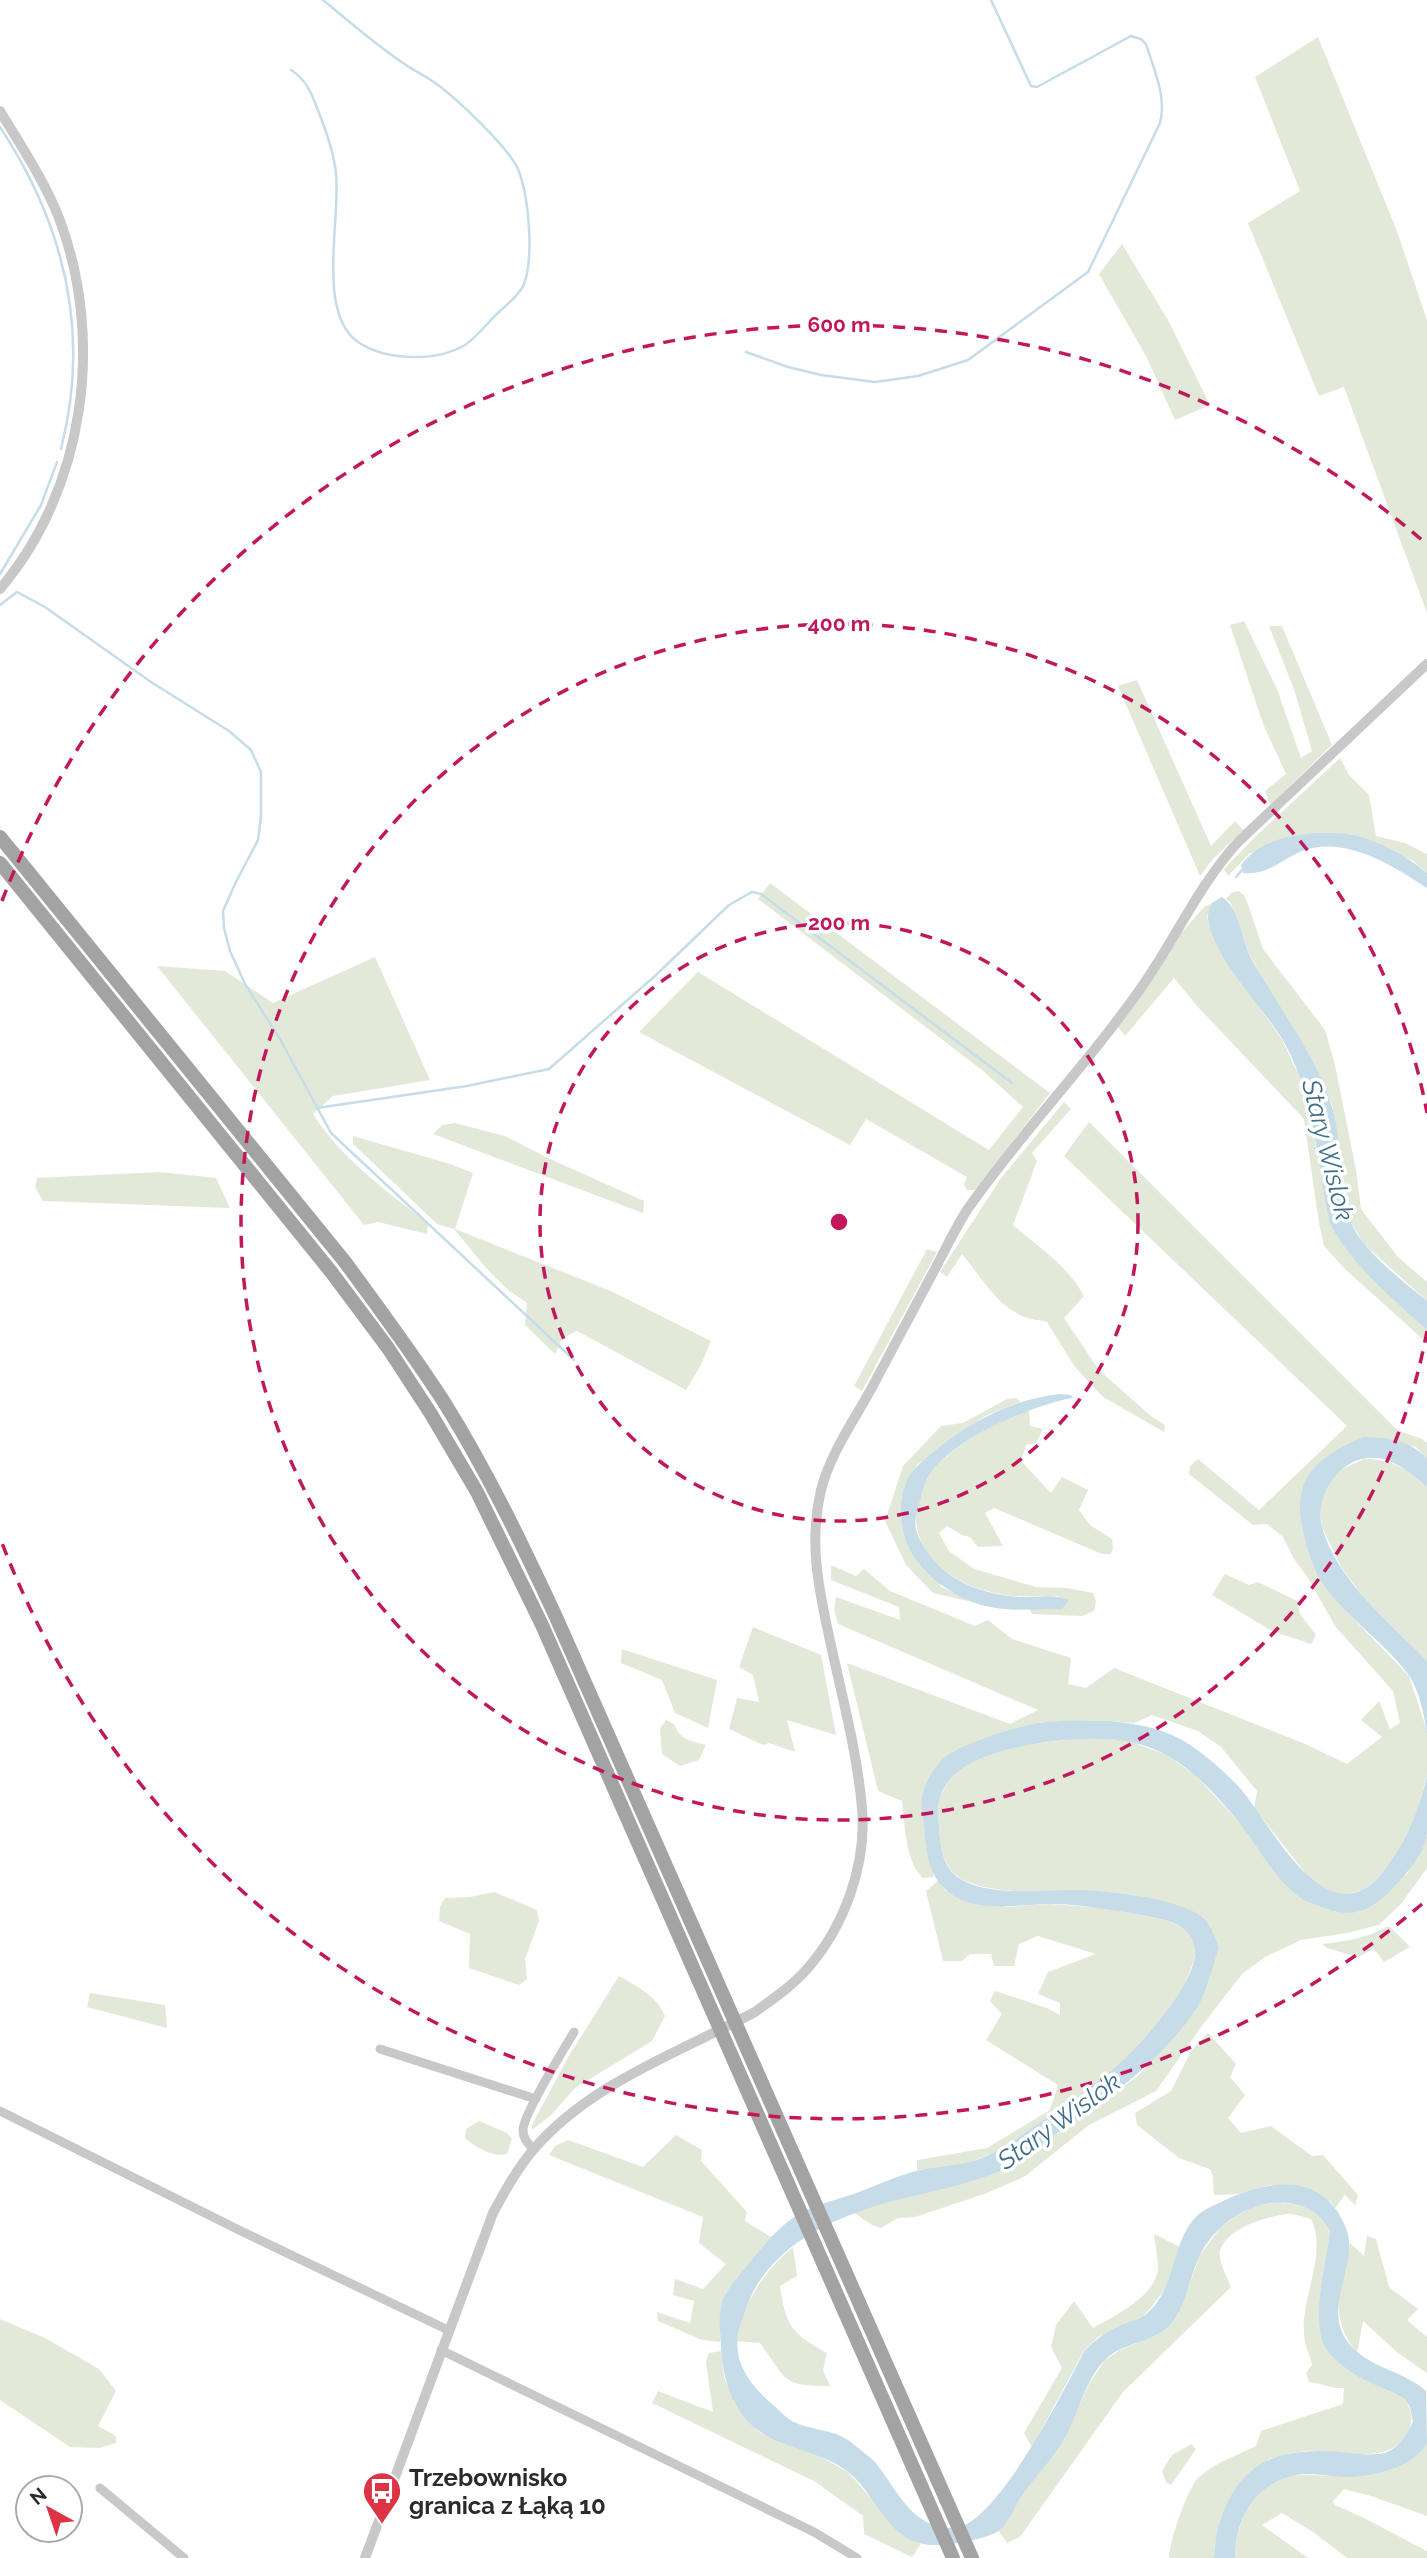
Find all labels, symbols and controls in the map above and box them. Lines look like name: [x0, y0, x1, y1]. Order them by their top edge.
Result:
text: 600 m: [807, 312, 871, 337]
text: 400 m: [808, 611, 870, 636]
text: 200 m: [808, 910, 870, 935]
water label: Stary Wislok: [1296, 1075, 1360, 1224]
centre of rings: [827, 1210, 851, 1234]
water label: Stary Wislok: [991, 2066, 1126, 2176]
place label: Trzebownisko granica z Łąką 10: [409, 2463, 606, 2520]
bus stop icon: Trzebownisko granica z Łąką 10: [361, 2470, 403, 2525]
north arrow: [14, 2474, 84, 2544]
text: N: [25, 2483, 51, 2509]

